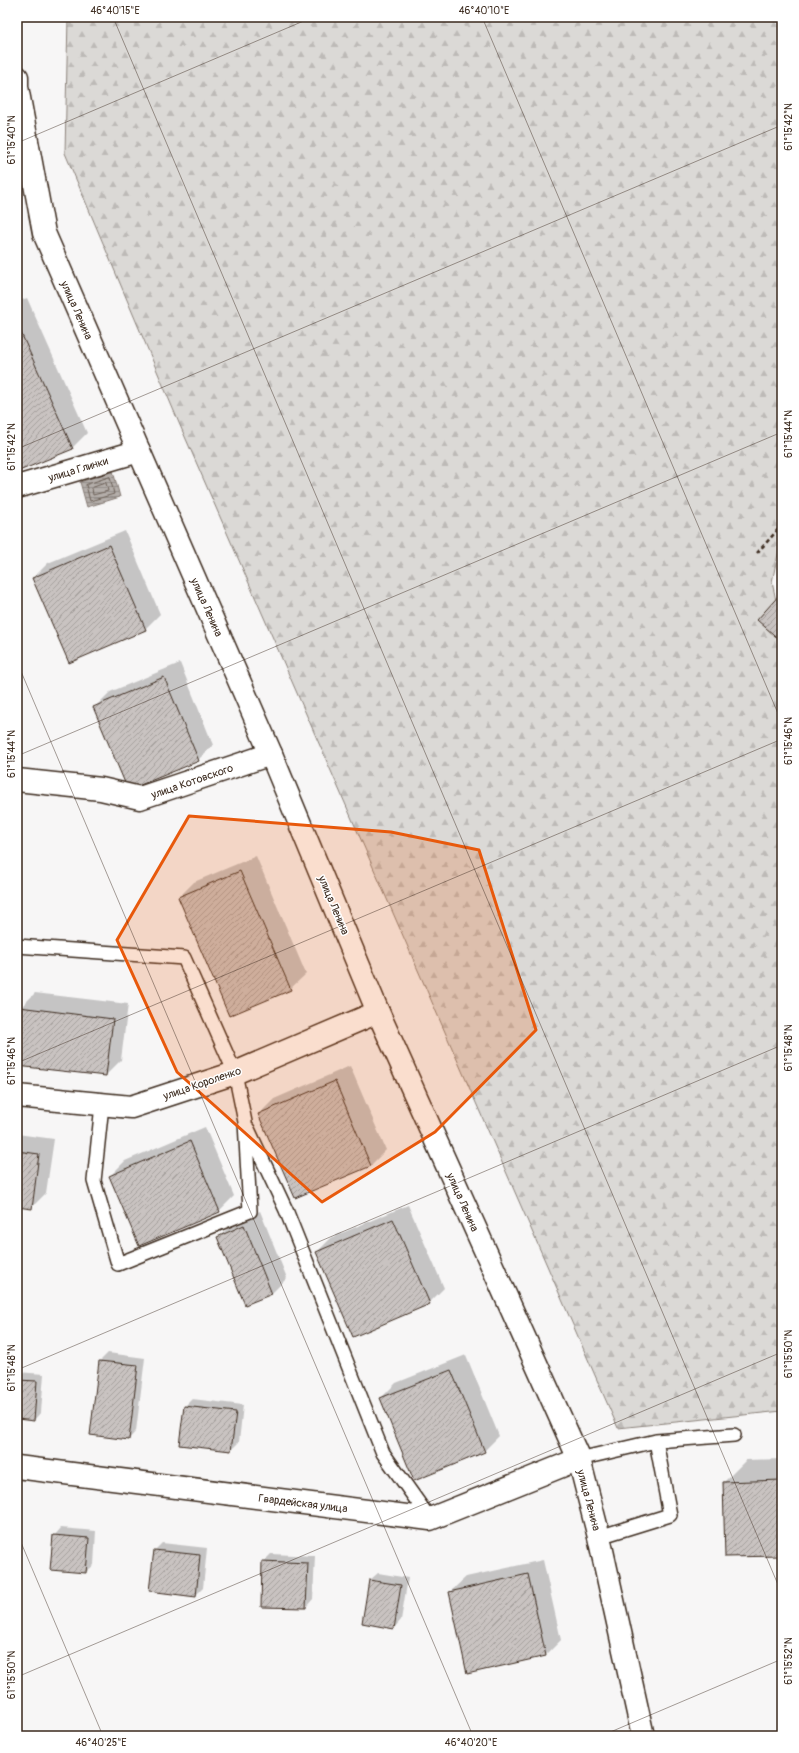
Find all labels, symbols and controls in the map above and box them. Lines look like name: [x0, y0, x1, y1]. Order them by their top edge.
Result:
text: 46°40'15"E: [90, 5, 140, 17]
text: 46°40'10"E: [459, 5, 509, 17]
text: 61°15'42"N: [783, 103, 795, 151]
text: 61°15'40"N: [6, 115, 18, 164]
street label: улица Ленина: [57, 278, 95, 342]
text: 61°15'44"N: [783, 410, 795, 458]
text: 61°15'42"N: [6, 423, 18, 471]
street label: улица Глинки: [46, 454, 110, 485]
street label: улица Ленина: [187, 575, 225, 639]
text: 61°15'46"N: [783, 717, 795, 765]
text: 61°15'44"N: [6, 730, 18, 778]
street label: улица Котовского: [149, 761, 235, 802]
street label: улица Ленина: [315, 873, 352, 937]
text: 61°15'48"N: [783, 1024, 795, 1072]
text: 61°15'46"N: [6, 1037, 18, 1085]
street label: улица Короленко: [161, 1064, 243, 1103]
street label: улица Ленина: [443, 1170, 481, 1234]
text: 61°15'50"N: [783, 1330, 795, 1378]
text: 61°15'48"N: [6, 1344, 18, 1392]
street label: улица Ленина: [574, 1467, 603, 1532]
street label: Гвардейская улица: [258, 1492, 348, 1515]
text: 61°15'52"N: [783, 1637, 795, 1685]
text: 61°15'50"N: [6, 1651, 18, 1699]
text: 46°40'25"E: [76, 1737, 126, 1749]
text: 46°40'20"E: [445, 1737, 497, 1749]

